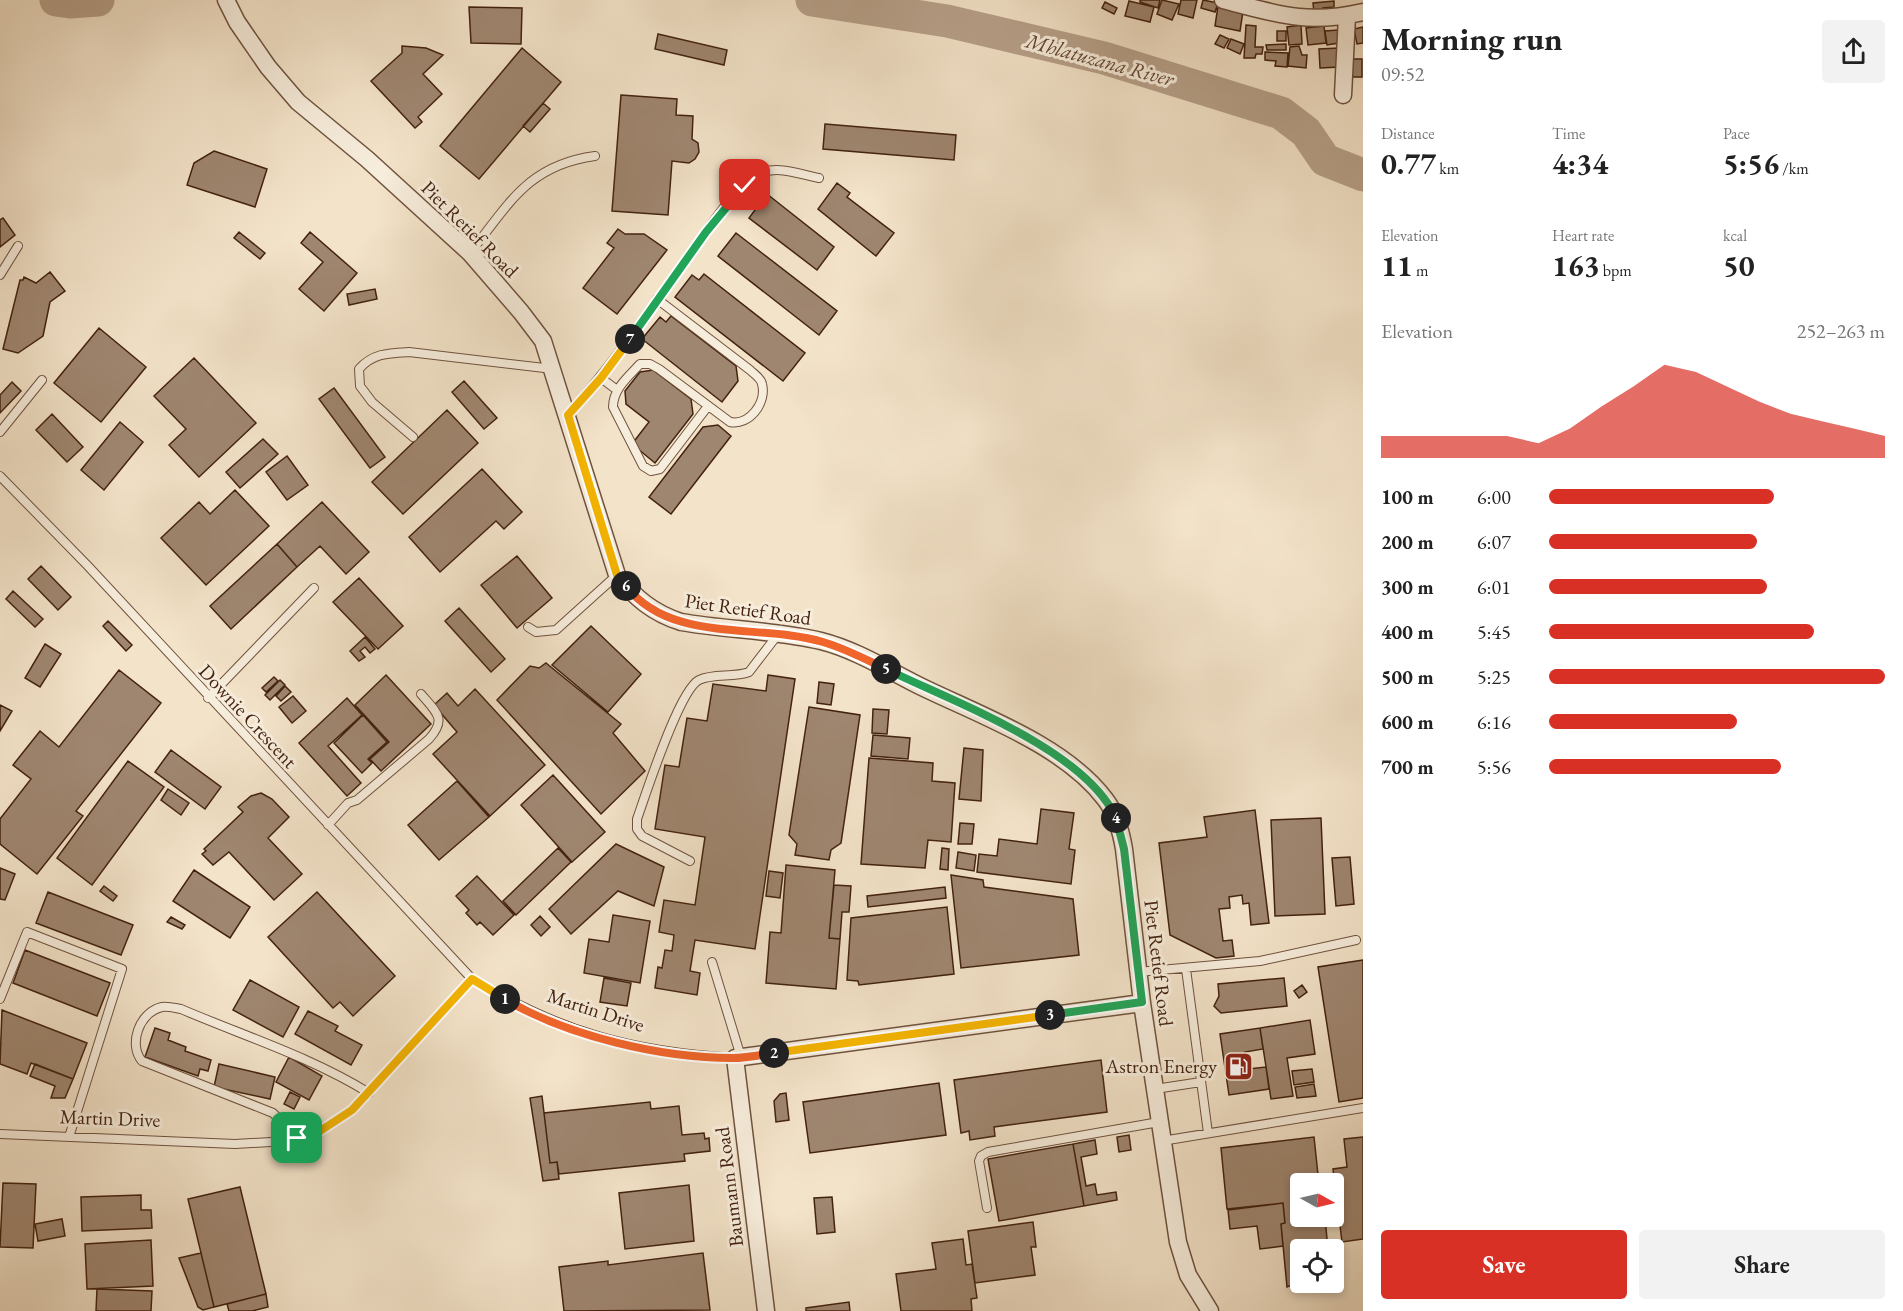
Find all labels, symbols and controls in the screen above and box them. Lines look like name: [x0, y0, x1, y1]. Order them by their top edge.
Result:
text: Morning run: [1381, 17, 1563, 60]
button: share: [1822, 20, 1885, 83]
water label: Mhlatuzana River: [1021, 26, 1178, 92]
text: 09:52: [1381, 61, 1424, 87]
text: Distance: [1381, 123, 1434, 144]
text: Time: [1552, 123, 1585, 144]
text: Pace: [1723, 123, 1750, 144]
text: 0.77: [1381, 144, 1436, 183]
text: 4:34: [1552, 144, 1608, 183]
text: 5:56: [1723, 144, 1779, 183]
text: km: [1436, 158, 1459, 179]
text: /km: [1779, 158, 1809, 179]
pin: [719, 159, 770, 210]
icon: check: [728, 168, 761, 201]
street label: Piet Retief Road: [416, 175, 525, 284]
text: Elevation: [1381, 225, 1439, 246]
text: Heart rate: [1552, 225, 1614, 246]
text: kcal: [1723, 225, 1747, 246]
text: 11: [1381, 246, 1413, 285]
text: 163: [1552, 246, 1600, 285]
text: 50: [1723, 246, 1755, 285]
text: m: [1413, 260, 1428, 281]
text: bpm: [1600, 260, 1632, 281]
text: Elevation: [1381, 318, 1453, 344]
text: 252–263 m: [1797, 318, 1885, 344]
pin: 7: [615, 324, 645, 354]
text: 7: [626, 328, 634, 349]
text: 100 m: [1381, 484, 1434, 510]
text: 6:00: [1477, 484, 1511, 510]
text: 200 m: [1381, 529, 1434, 555]
text: 6:07: [1477, 529, 1511, 555]
pin: 6: [611, 571, 641, 601]
text: 300 m: [1381, 574, 1434, 600]
text: 6:01: [1477, 574, 1511, 600]
text: 6: [622, 575, 630, 596]
street label: Piet Retief Road: [683, 587, 814, 631]
text: 400 m: [1381, 619, 1434, 645]
text: 5:45: [1477, 619, 1511, 645]
pin: 5: [871, 654, 901, 684]
street label: Downie Crescent: [193, 658, 303, 774]
text: 5: [882, 658, 890, 679]
text: 500 m: [1381, 664, 1434, 690]
text: 5:25: [1477, 664, 1511, 690]
text: 600 m: [1381, 709, 1434, 735]
text: 6:16: [1477, 709, 1511, 735]
text: 700 m: [1381, 754, 1434, 780]
text: 5:56: [1477, 754, 1511, 780]
pin: 4: [1101, 803, 1131, 833]
text: 4: [1112, 807, 1120, 828]
street label: Piet Retief Road: [1138, 898, 1180, 1029]
street label: Martin Drive: [544, 982, 648, 1038]
pin: 1: [490, 984, 520, 1014]
text: 1: [501, 988, 509, 1009]
pin: 3: [1035, 1000, 1065, 1030]
text: 3: [1046, 1004, 1054, 1025]
pin: 2: [759, 1038, 789, 1068]
text: 2: [770, 1042, 778, 1063]
fuel station icon: Astron Energy: [1222, 1050, 1254, 1082]
place label: Astron Energy: [1105, 1053, 1217, 1079]
street label: Martin Drive: [59, 1103, 161, 1133]
pin: [271, 1112, 322, 1163]
icon: arrive: [280, 1121, 313, 1154]
street label: Baumann Road: [709, 1125, 749, 1249]
north arrow: [1290, 1173, 1344, 1227]
map controls: [1290, 1173, 1344, 1293]
button: Save: [1381, 1230, 1627, 1299]
button: Share: [1639, 1230, 1885, 1299]
button: locate: [1290, 1239, 1344, 1293]

